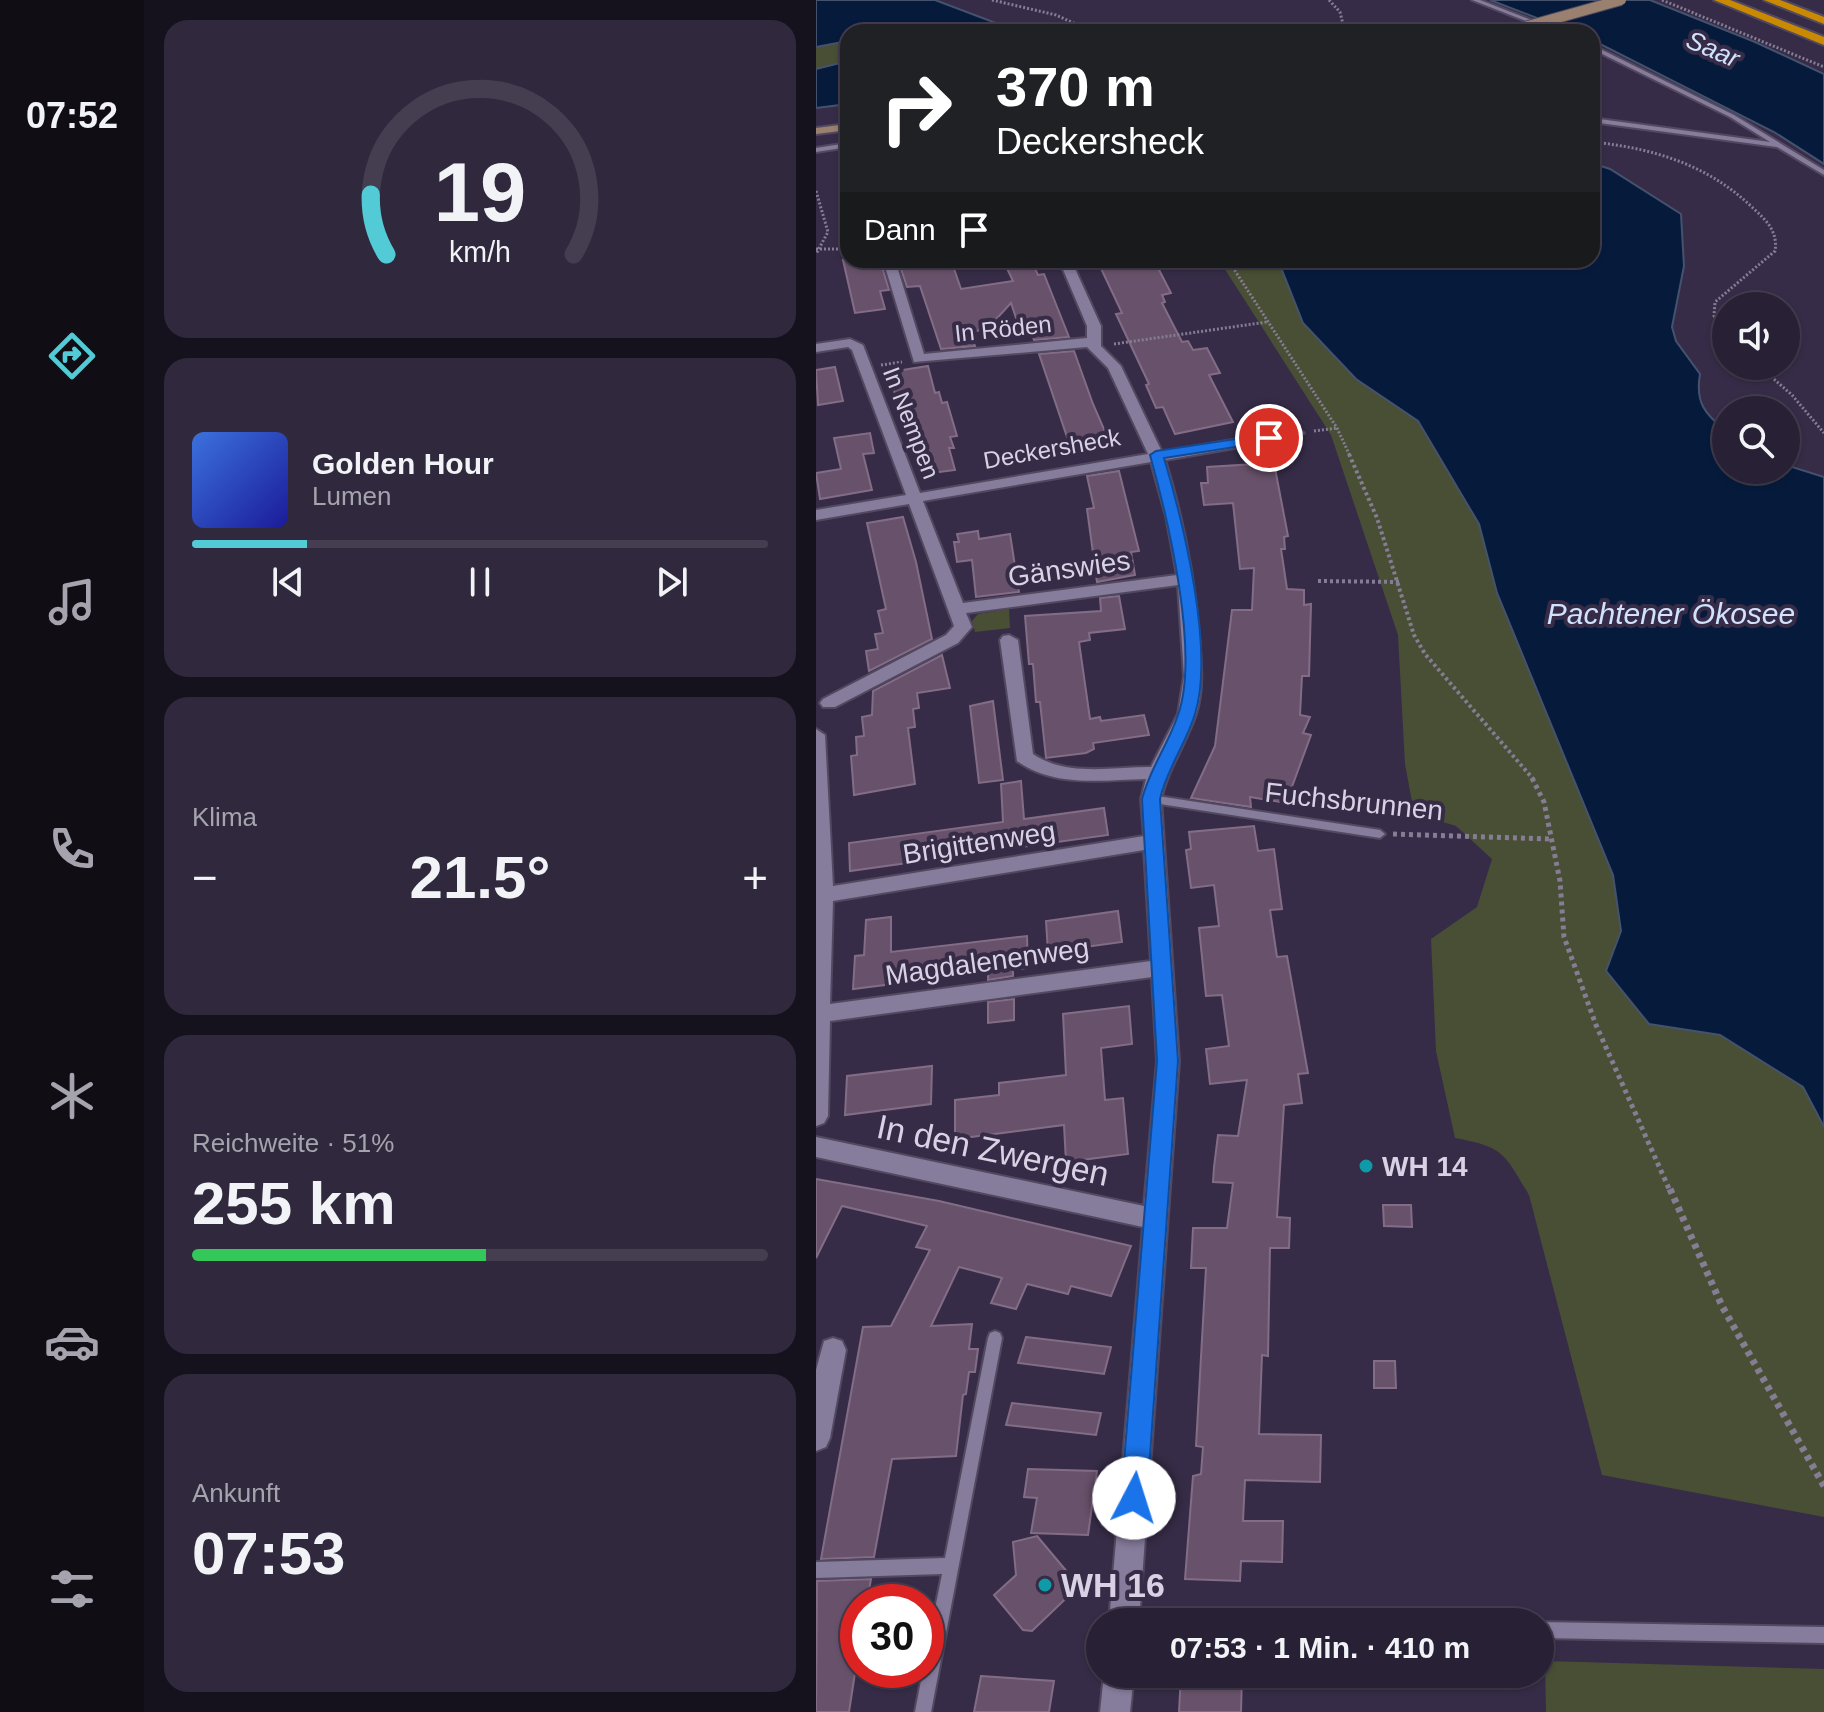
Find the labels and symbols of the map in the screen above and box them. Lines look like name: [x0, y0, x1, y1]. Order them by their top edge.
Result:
water label: Saar: [1682, 24, 1745, 74]
street label: In Röden: [953, 310, 1053, 347]
street label: In Nempen: [878, 363, 945, 482]
pin: [1235, 404, 1303, 472]
street label: Deckersheck: [981, 423, 1124, 474]
street label: Gänswies: [1006, 545, 1132, 592]
water label: Pachtener Ökosee: [1547, 597, 1795, 630]
street label: Fuchsbrunnen: [1263, 777, 1445, 826]
street label: Brigittenweg: [901, 815, 1058, 870]
street label: Magdalenenweg: [883, 932, 1091, 991]
street label: In den Zwergen: [873, 1107, 1113, 1193]
place label: WH 14: [1382, 1151, 1468, 1182]
marker: WH 14: [1357, 1157, 1375, 1175]
position arrow: [1092, 1456, 1176, 1540]
place label: WH 16: [1061, 1566, 1165, 1604]
marker: WH 16: [1036, 1576, 1054, 1594]
speed limit sign: 30: [840, 1584, 944, 1688]

